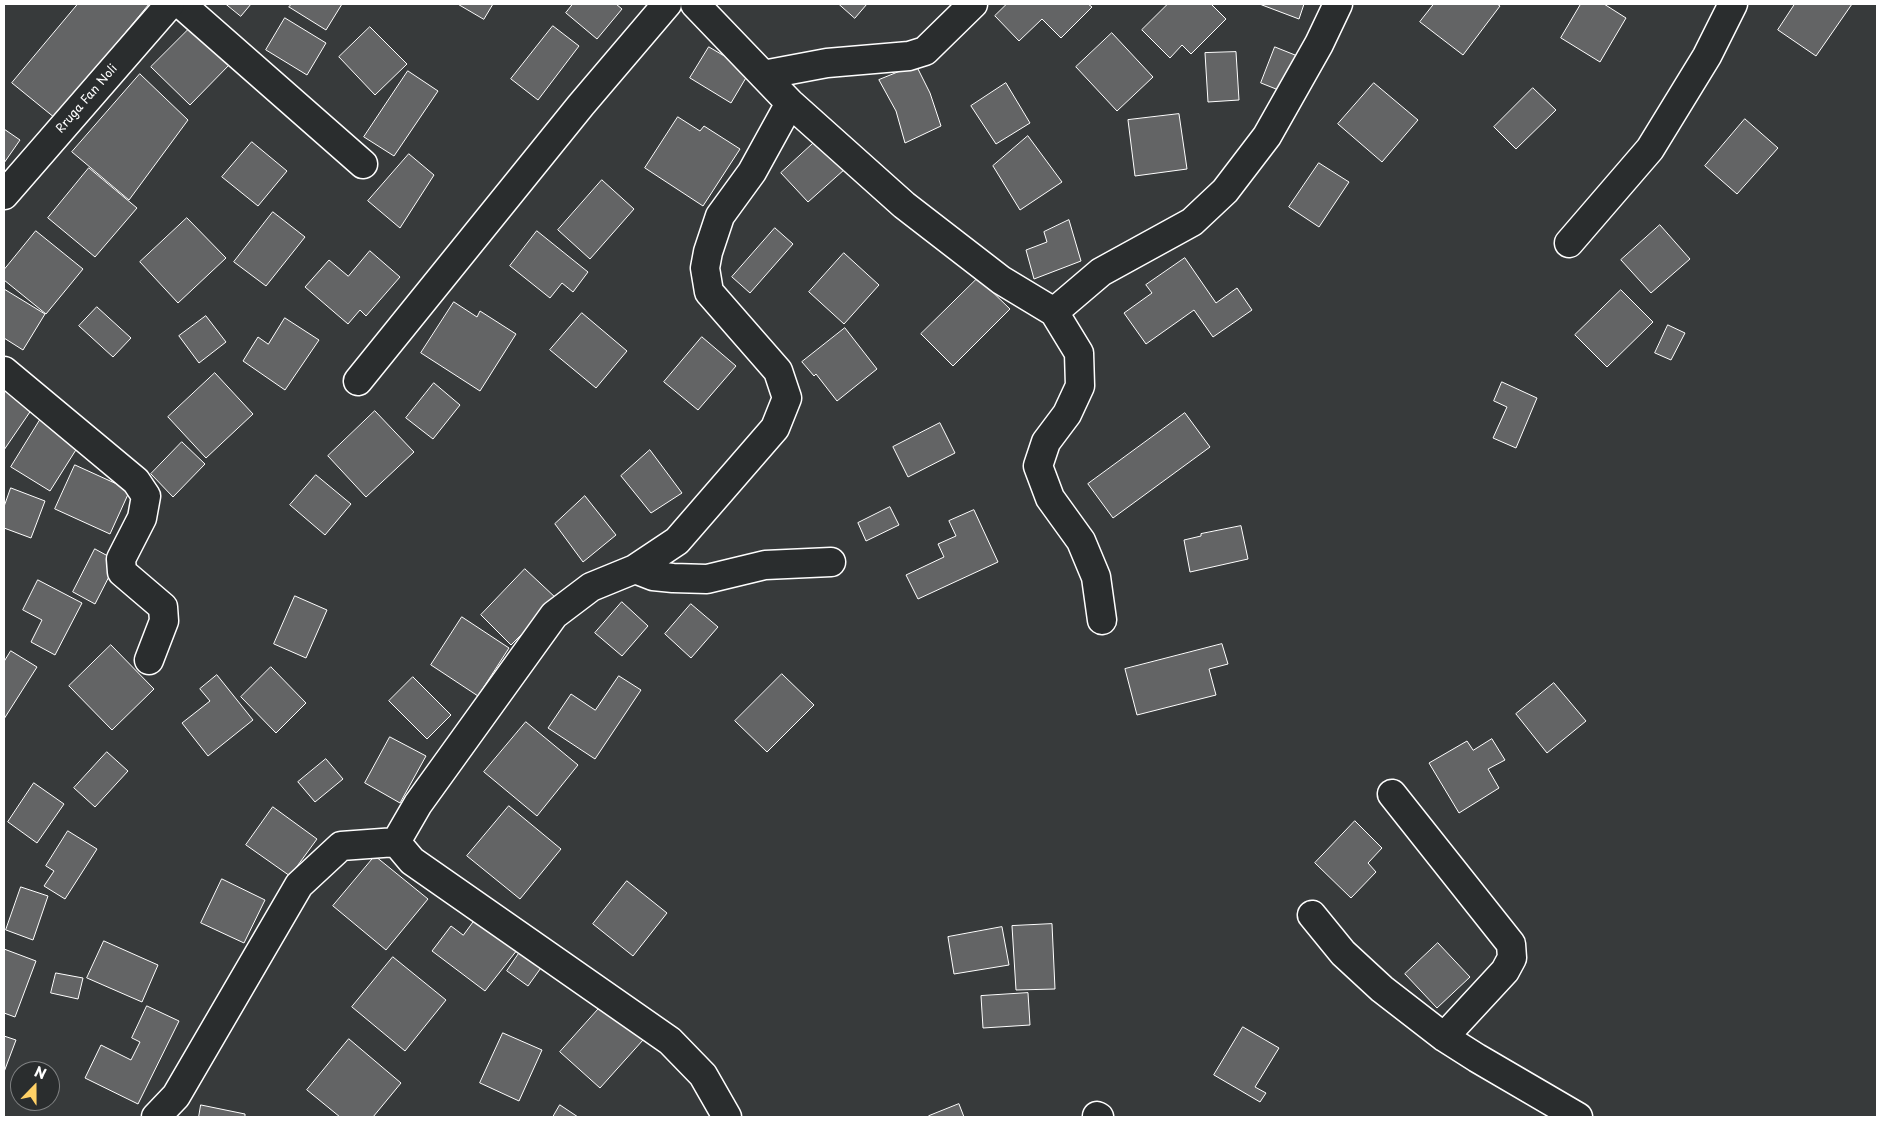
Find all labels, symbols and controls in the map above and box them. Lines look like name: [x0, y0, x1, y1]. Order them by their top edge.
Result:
street label: Rruga Fan Noli: [53, 62, 121, 136]
north arrow: [10, 1061, 60, 1111]
text: N: [31, 1061, 50, 1084]

